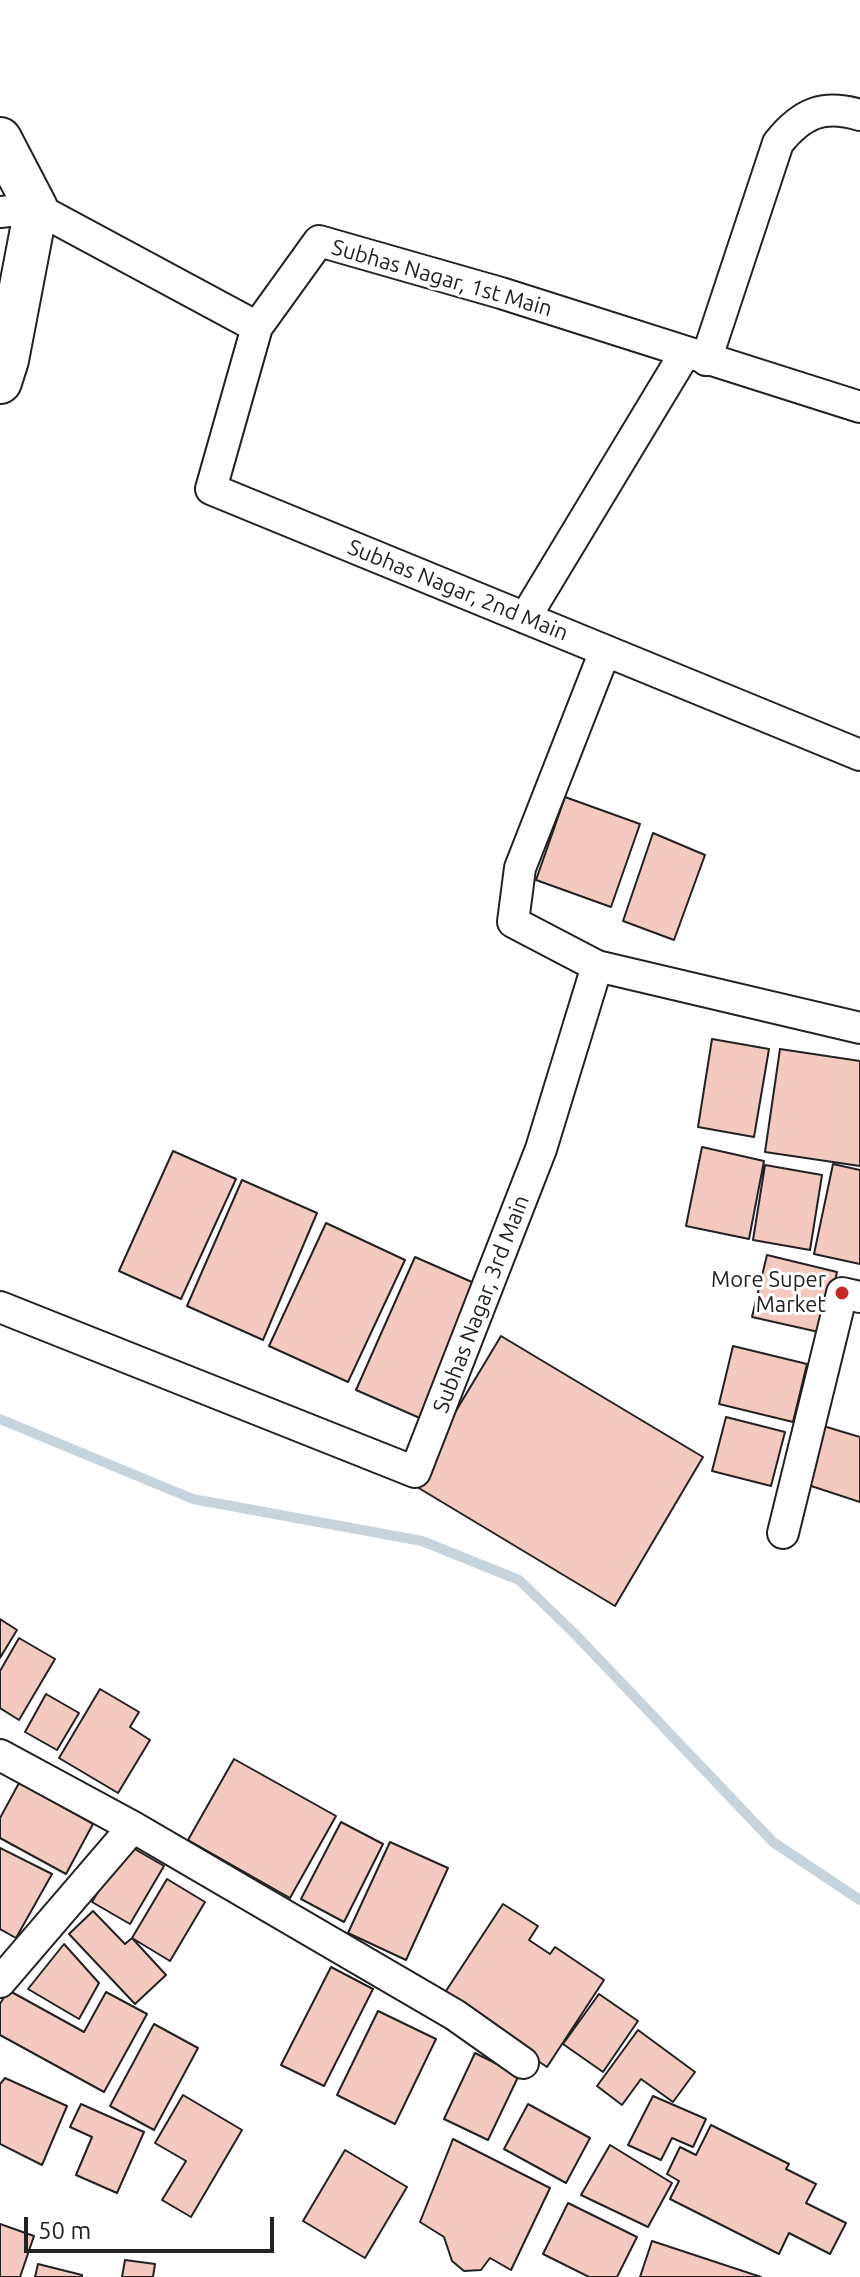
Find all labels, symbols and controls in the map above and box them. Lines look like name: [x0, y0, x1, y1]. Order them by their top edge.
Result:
street label: Subhas Nagar, 1st Main: [329, 234, 555, 322]
street label: Subhas Nagar, 2nd Main: [344, 534, 572, 646]
street label: Subhas Nagar, 3rd Main: [427, 1191, 535, 1417]
place label: More Super Market: [711, 1267, 826, 1318]
marker: More Super Market: [833, 1284, 851, 1302]
scale bar: [28, 2201, 278, 2251]
text: 50 m: [38, 2217, 91, 2244]

